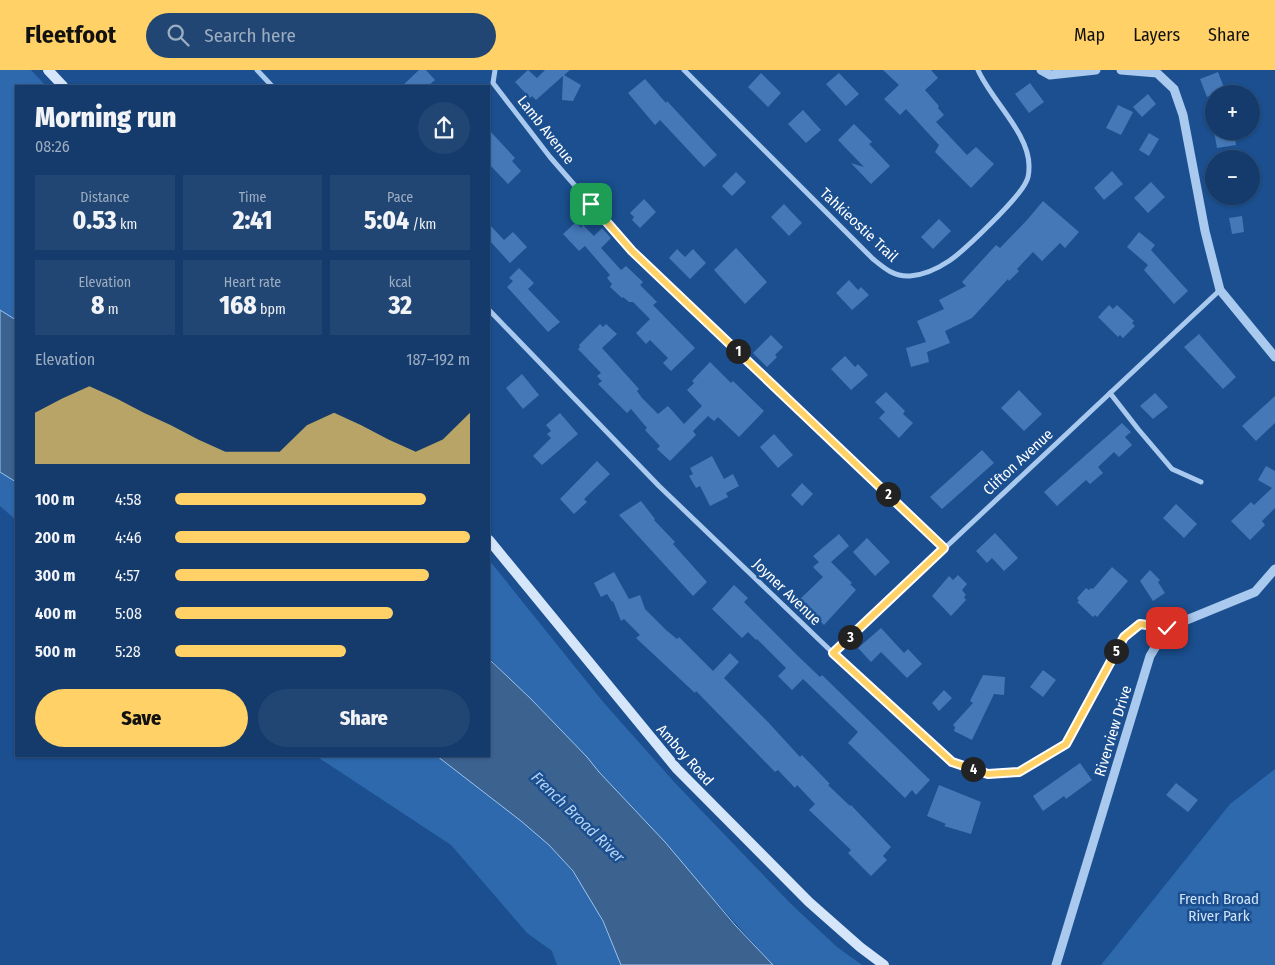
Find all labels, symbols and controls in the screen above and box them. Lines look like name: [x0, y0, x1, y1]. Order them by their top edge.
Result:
search box: [146, 13, 496, 58]
text: Fleetfoot: [25, 21, 116, 49]
icon: search: [164, 21, 192, 49]
text: Search here: [204, 24, 296, 47]
text: Map: [1074, 24, 1105, 46]
text: Layers: [1133, 24, 1180, 46]
text: Share: [1208, 24, 1250, 46]
map controls: [1205, 85, 1260, 205]
button: +: [1205, 85, 1260, 140]
street label: Lamb Avenue: [514, 92, 578, 168]
text: Morning run: [35, 101, 176, 134]
button: share: [418, 102, 470, 154]
text: 08:26: [35, 137, 70, 156]
button: −: [1205, 150, 1260, 205]
pin: [570, 183, 612, 225]
street label: Tahkieostie Trail: [816, 184, 902, 266]
text: Distance: [80, 189, 129, 206]
text: Time: [239, 189, 266, 206]
text: Pace: [387, 189, 413, 206]
icon: arrive: [577, 190, 605, 218]
text: 0.53: [72, 206, 117, 236]
text: 2:41: [233, 206, 272, 236]
text: 5:04: [364, 206, 409, 236]
text: km: [117, 216, 137, 233]
text: /km: [409, 216, 436, 233]
text: Elevation: [78, 274, 131, 291]
text: Heart rate: [224, 274, 281, 291]
text: kcal: [389, 274, 412, 291]
text: 8: [91, 291, 105, 321]
text: 168: [219, 291, 257, 321]
text: 32: [388, 291, 412, 321]
text: m: [105, 301, 119, 318]
text: bpm: [257, 301, 286, 318]
pin: 1: [726, 338, 750, 364]
text: 1: [736, 343, 741, 360]
text: Elevation: [35, 350, 95, 369]
text: 187–192 m: [406, 350, 470, 369]
street label: Clifton Avenue: [979, 425, 1057, 499]
pin: 2: [876, 482, 900, 506]
text: 2: [885, 486, 892, 503]
text: 100 m: [35, 490, 75, 509]
text: 4:58: [115, 490, 142, 509]
text: 200 m: [35, 528, 75, 547]
text: 4:46: [115, 528, 142, 547]
street label: Joyner Avenue: [749, 555, 825, 629]
text: 300 m: [35, 566, 76, 585]
text: 4:57: [115, 566, 140, 585]
text: 400 m: [35, 604, 76, 623]
text: 5:08: [115, 604, 142, 623]
pin: [1146, 607, 1188, 649]
icon: check: [1153, 614, 1181, 642]
pin: 3: [838, 624, 862, 650]
text: 3: [847, 629, 854, 646]
pin: 5: [1104, 638, 1128, 664]
text: 500 m: [35, 642, 76, 661]
text: 5:28: [115, 642, 141, 661]
text: 5: [1113, 643, 1120, 660]
street label: Riverview Drive: [1091, 683, 1135, 779]
button: Save: [35, 689, 248, 747]
button: Share: [258, 689, 470, 747]
street label: Amboy Road: [653, 721, 717, 789]
pin: 4: [960, 756, 986, 782]
text: 4: [970, 761, 977, 778]
water label: French Broad River: [528, 768, 629, 867]
park label: French Broad River Park: [1179, 890, 1259, 925]

